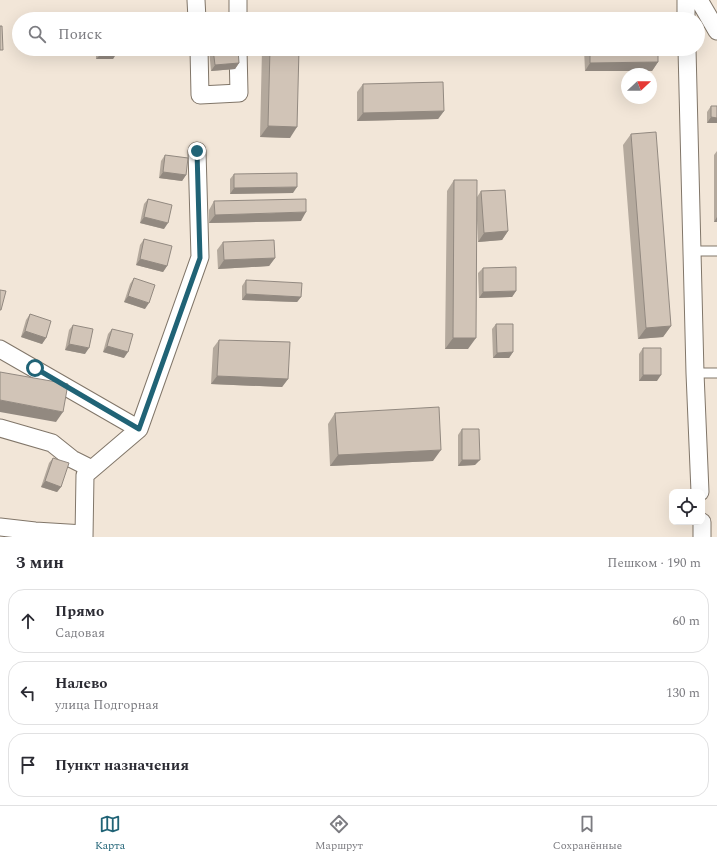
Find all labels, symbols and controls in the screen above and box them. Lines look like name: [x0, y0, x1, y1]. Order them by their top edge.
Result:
search box: [12, 12, 705, 56]
icon: search: [26, 23, 48, 45]
text: Поиск: [58, 23, 102, 46]
north arrow: [621, 68, 657, 104]
route end: [188, 142, 206, 160]
route start: [26, 359, 44, 377]
map controls: [669, 489, 705, 525]
button: locate: [669, 489, 705, 525]
text: 3 мин: [16, 550, 64, 576]
text: Пешком · 190 m: [607, 553, 701, 573]
text: Прямо: [55, 600, 104, 623]
icon: ahead: [17, 610, 39, 632]
text: 60 m: [673, 611, 700, 631]
text: Садовая: [55, 623, 105, 643]
text: Налево: [55, 672, 108, 695]
icon: left: [17, 682, 39, 704]
text: 130 m: [666, 683, 700, 703]
text: улица Подгорная: [55, 695, 159, 715]
icon: arrive: [17, 754, 39, 776]
text: Пункт назначения: [55, 754, 189, 777]
tab: Карта: [95, 813, 125, 854]
tab: Маршрут: [315, 813, 363, 854]
tab: Сохранённые: [553, 813, 622, 854]

